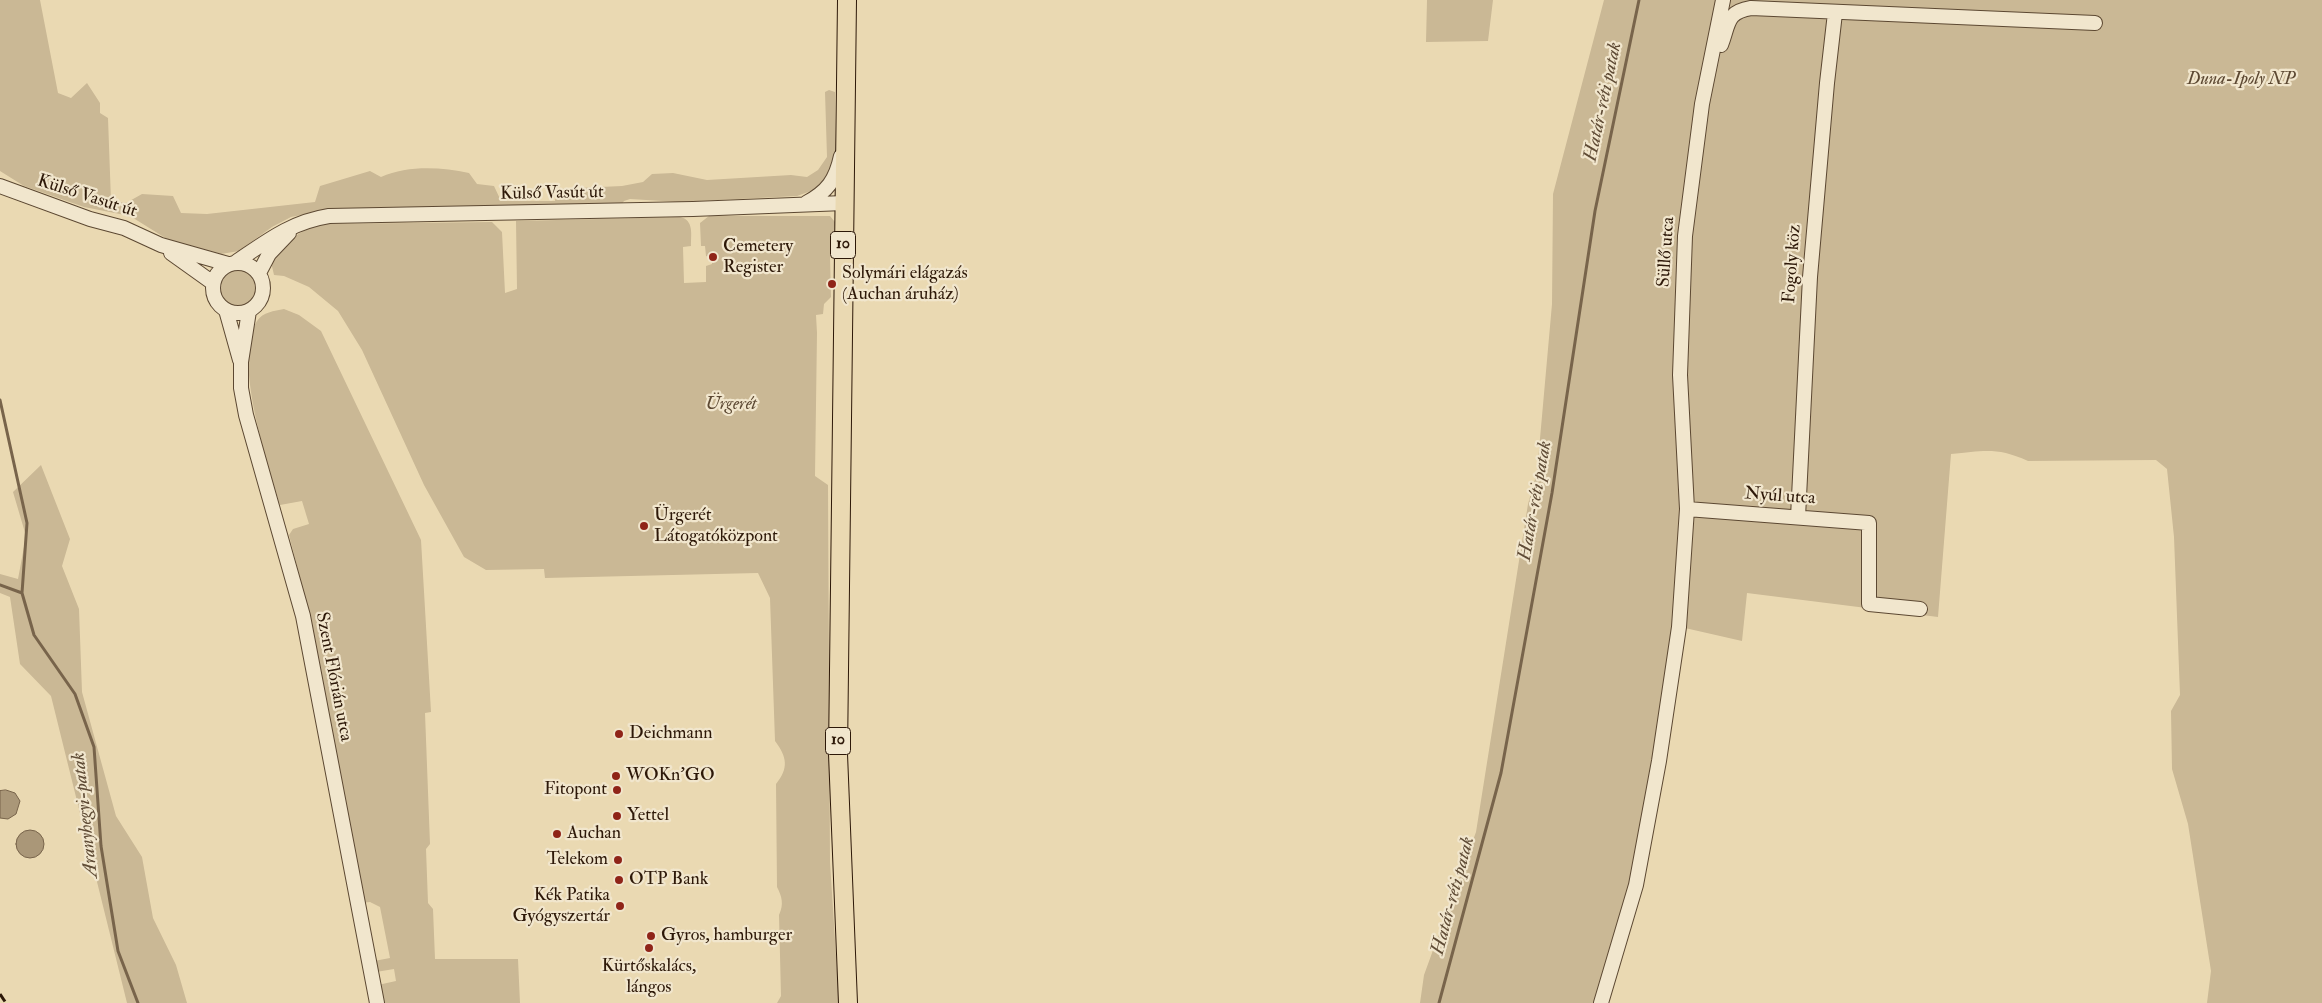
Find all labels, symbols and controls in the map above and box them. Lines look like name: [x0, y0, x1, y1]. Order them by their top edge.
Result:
water label: Határ-réti patak: [1580, 40, 1628, 164]
park label: Duna-Ipoly NP: [2187, 69, 2295, 91]
street label: Külső Vasút út: [34, 171, 140, 223]
street label: Külső Vasút út: [500, 182, 604, 206]
street label: Süllő utca: [1654, 216, 1680, 288]
street label: Fogoly köz: [1779, 224, 1807, 304]
road number: 10: [830, 232, 856, 258]
place label: Cemetery Register: [723, 236, 793, 278]
marker: Cemetery Register: [707, 251, 719, 263]
place label: Solymári elágazás (Auchan áruház): [842, 263, 968, 306]
marker: Solymári elágazás (Auchan áruház): [826, 278, 838, 290]
park label: Ürgerét: [705, 394, 757, 416]
water label: Határ-réti patak: [1514, 439, 1558, 563]
street label: Nyúl utca: [1744, 484, 1816, 510]
place label: Ürgerét Látogatóközpont: [654, 505, 778, 548]
marker: Ürgerét Látogatóközpont: [638, 520, 650, 532]
street label: Szent Flórián utca: [310, 611, 356, 743]
place label: Deichmann: [629, 723, 713, 745]
marker: Deichmann: [613, 728, 625, 740]
road number: 10: [826, 728, 850, 754]
water label: Aranyhegyi-patak: [68, 751, 104, 879]
place label: WOKn'GO: [626, 765, 715, 787]
marker: WOKn'GO: [610, 770, 622, 782]
place label: Fitopont: [544, 779, 607, 801]
marker: Fitopont: [611, 784, 623, 796]
place label: Yettel: [627, 805, 669, 827]
marker: Yettel: [611, 810, 623, 822]
place label: Auchan: [567, 823, 621, 845]
marker: Auchan: [551, 828, 563, 840]
water label: Határ-réti patak: [1427, 834, 1481, 958]
place label: Telekom: [546, 849, 608, 871]
marker: Telekom: [612, 854, 624, 866]
place label: OTP Bank: [629, 869, 708, 891]
marker: OTP Bank: [613, 874, 625, 886]
place label: Kék Patika Gyógyszertár: [512, 885, 610, 928]
marker: Kék Patika Gyógyszertár: [614, 900, 626, 912]
place label: Gyros, hamburger: [661, 925, 792, 947]
marker: Gyros, hamburger: [645, 930, 657, 942]
marker: Kürtőskalács, lángos: [643, 942, 655, 954]
place label: Kürtőskalács, lángos: [602, 956, 696, 999]

